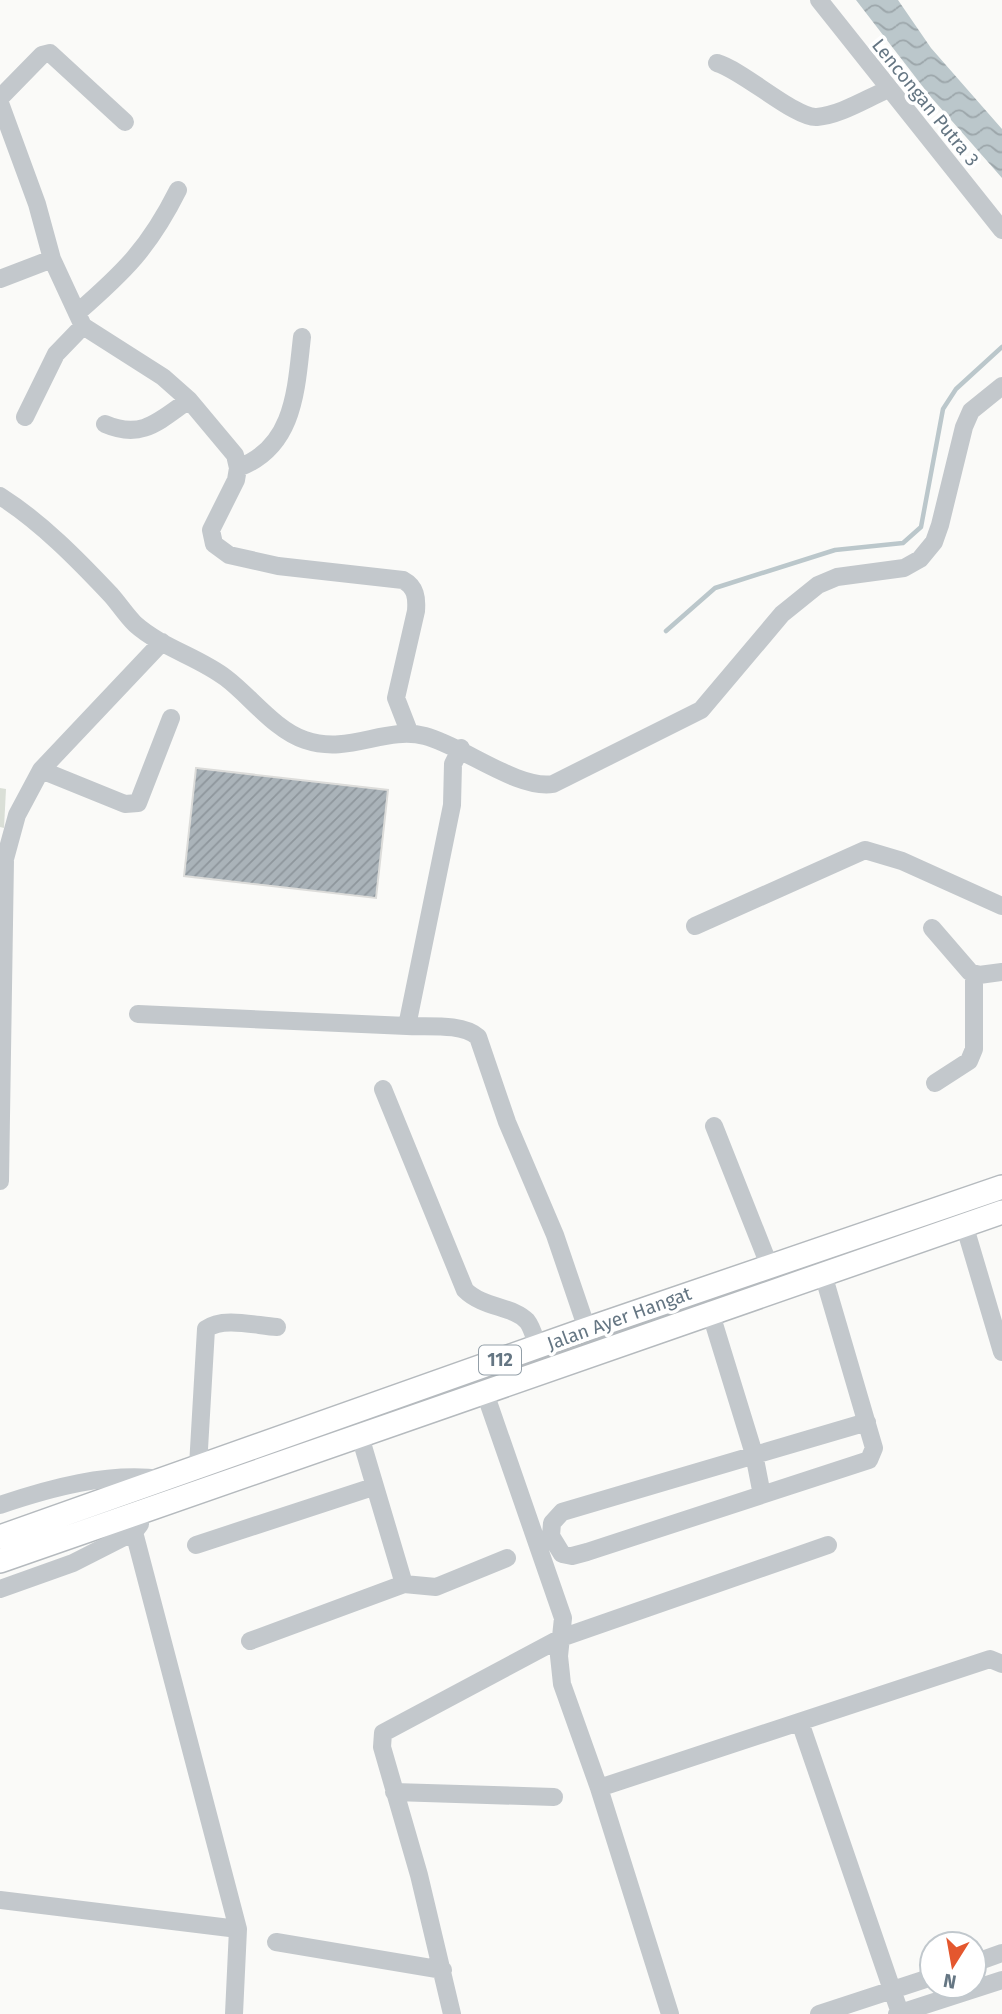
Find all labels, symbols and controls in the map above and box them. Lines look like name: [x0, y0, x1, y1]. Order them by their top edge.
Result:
street label: Lencongan Putra 3: [867, 34, 984, 171]
street label: Jalan Ayer Hangat: [544, 1282, 695, 1355]
road number: 112: [479, 1345, 521, 1374]
north arrow: [918, 1930, 988, 2000]
text: N: [941, 1969, 958, 1994]

